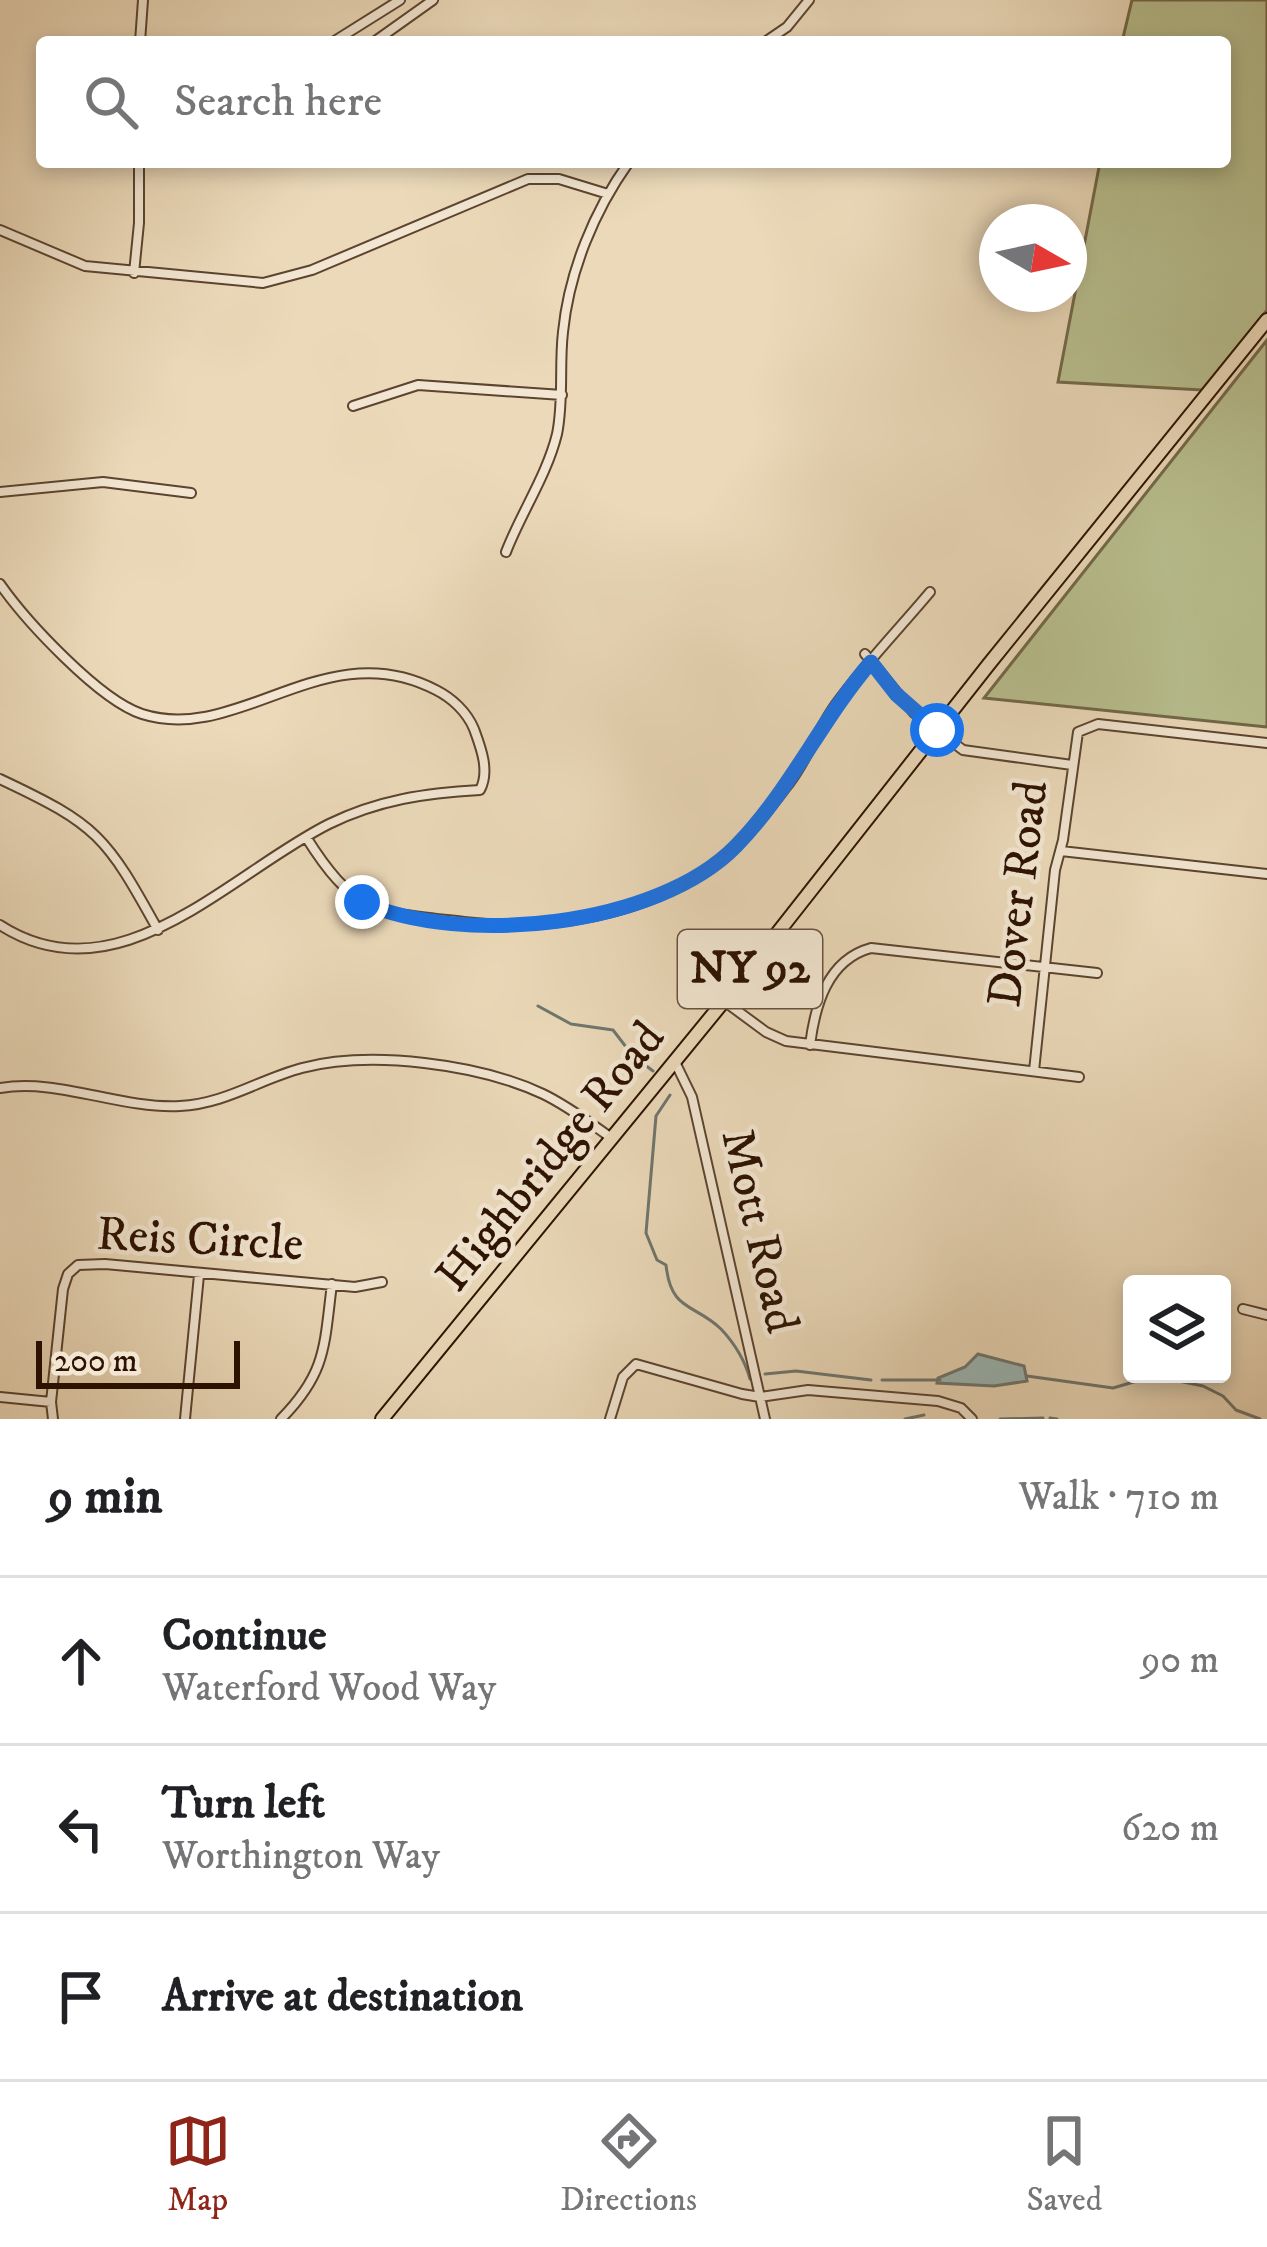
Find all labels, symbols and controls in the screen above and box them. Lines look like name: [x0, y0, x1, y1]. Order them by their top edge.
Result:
search box: [36, 36, 1231, 168]
icon: search: [78, 69, 144, 135]
text: Search here: [174, 74, 382, 130]
north arrow: [979, 204, 1087, 312]
route start: [910, 703, 964, 757]
street label: Dover Road: [975, 777, 1063, 1011]
route end: [335, 875, 389, 929]
road number: NY 92: [678, 930, 822, 1008]
street label: Highbridge Road: [424, 1010, 678, 1304]
street label: Mott Road: [706, 1123, 812, 1339]
street label: Reis Circle: [95, 1205, 305, 1275]
map controls: [1123, 1275, 1231, 1383]
button: layers: [1123, 1275, 1231, 1383]
scale bar: [36, 1335, 240, 1388]
text: 200 m: [54, 1341, 138, 1382]
text: 9 min: [48, 1465, 163, 1529]
text: Walk · 710 m: [1018, 1473, 1219, 1522]
text: Continue: [162, 1608, 327, 1664]
icon: ahead: [48, 1628, 114, 1694]
text: 90 m: [1141, 1636, 1219, 1685]
text: Waterford Wood Way: [162, 1664, 496, 1713]
text: Turn left: [162, 1776, 325, 1832]
icon: left: [48, 1796, 114, 1862]
text: 620 m: [1121, 1804, 1219, 1853]
text: Worthington Way: [162, 1832, 440, 1881]
icon: arrive: [48, 1964, 114, 2030]
text: Arrive at destination: [162, 1969, 523, 2025]
tab: Map: [165, 2108, 231, 2221]
tab: Directions: [560, 2108, 697, 2221]
tab: Saved: [1026, 2108, 1102, 2221]

